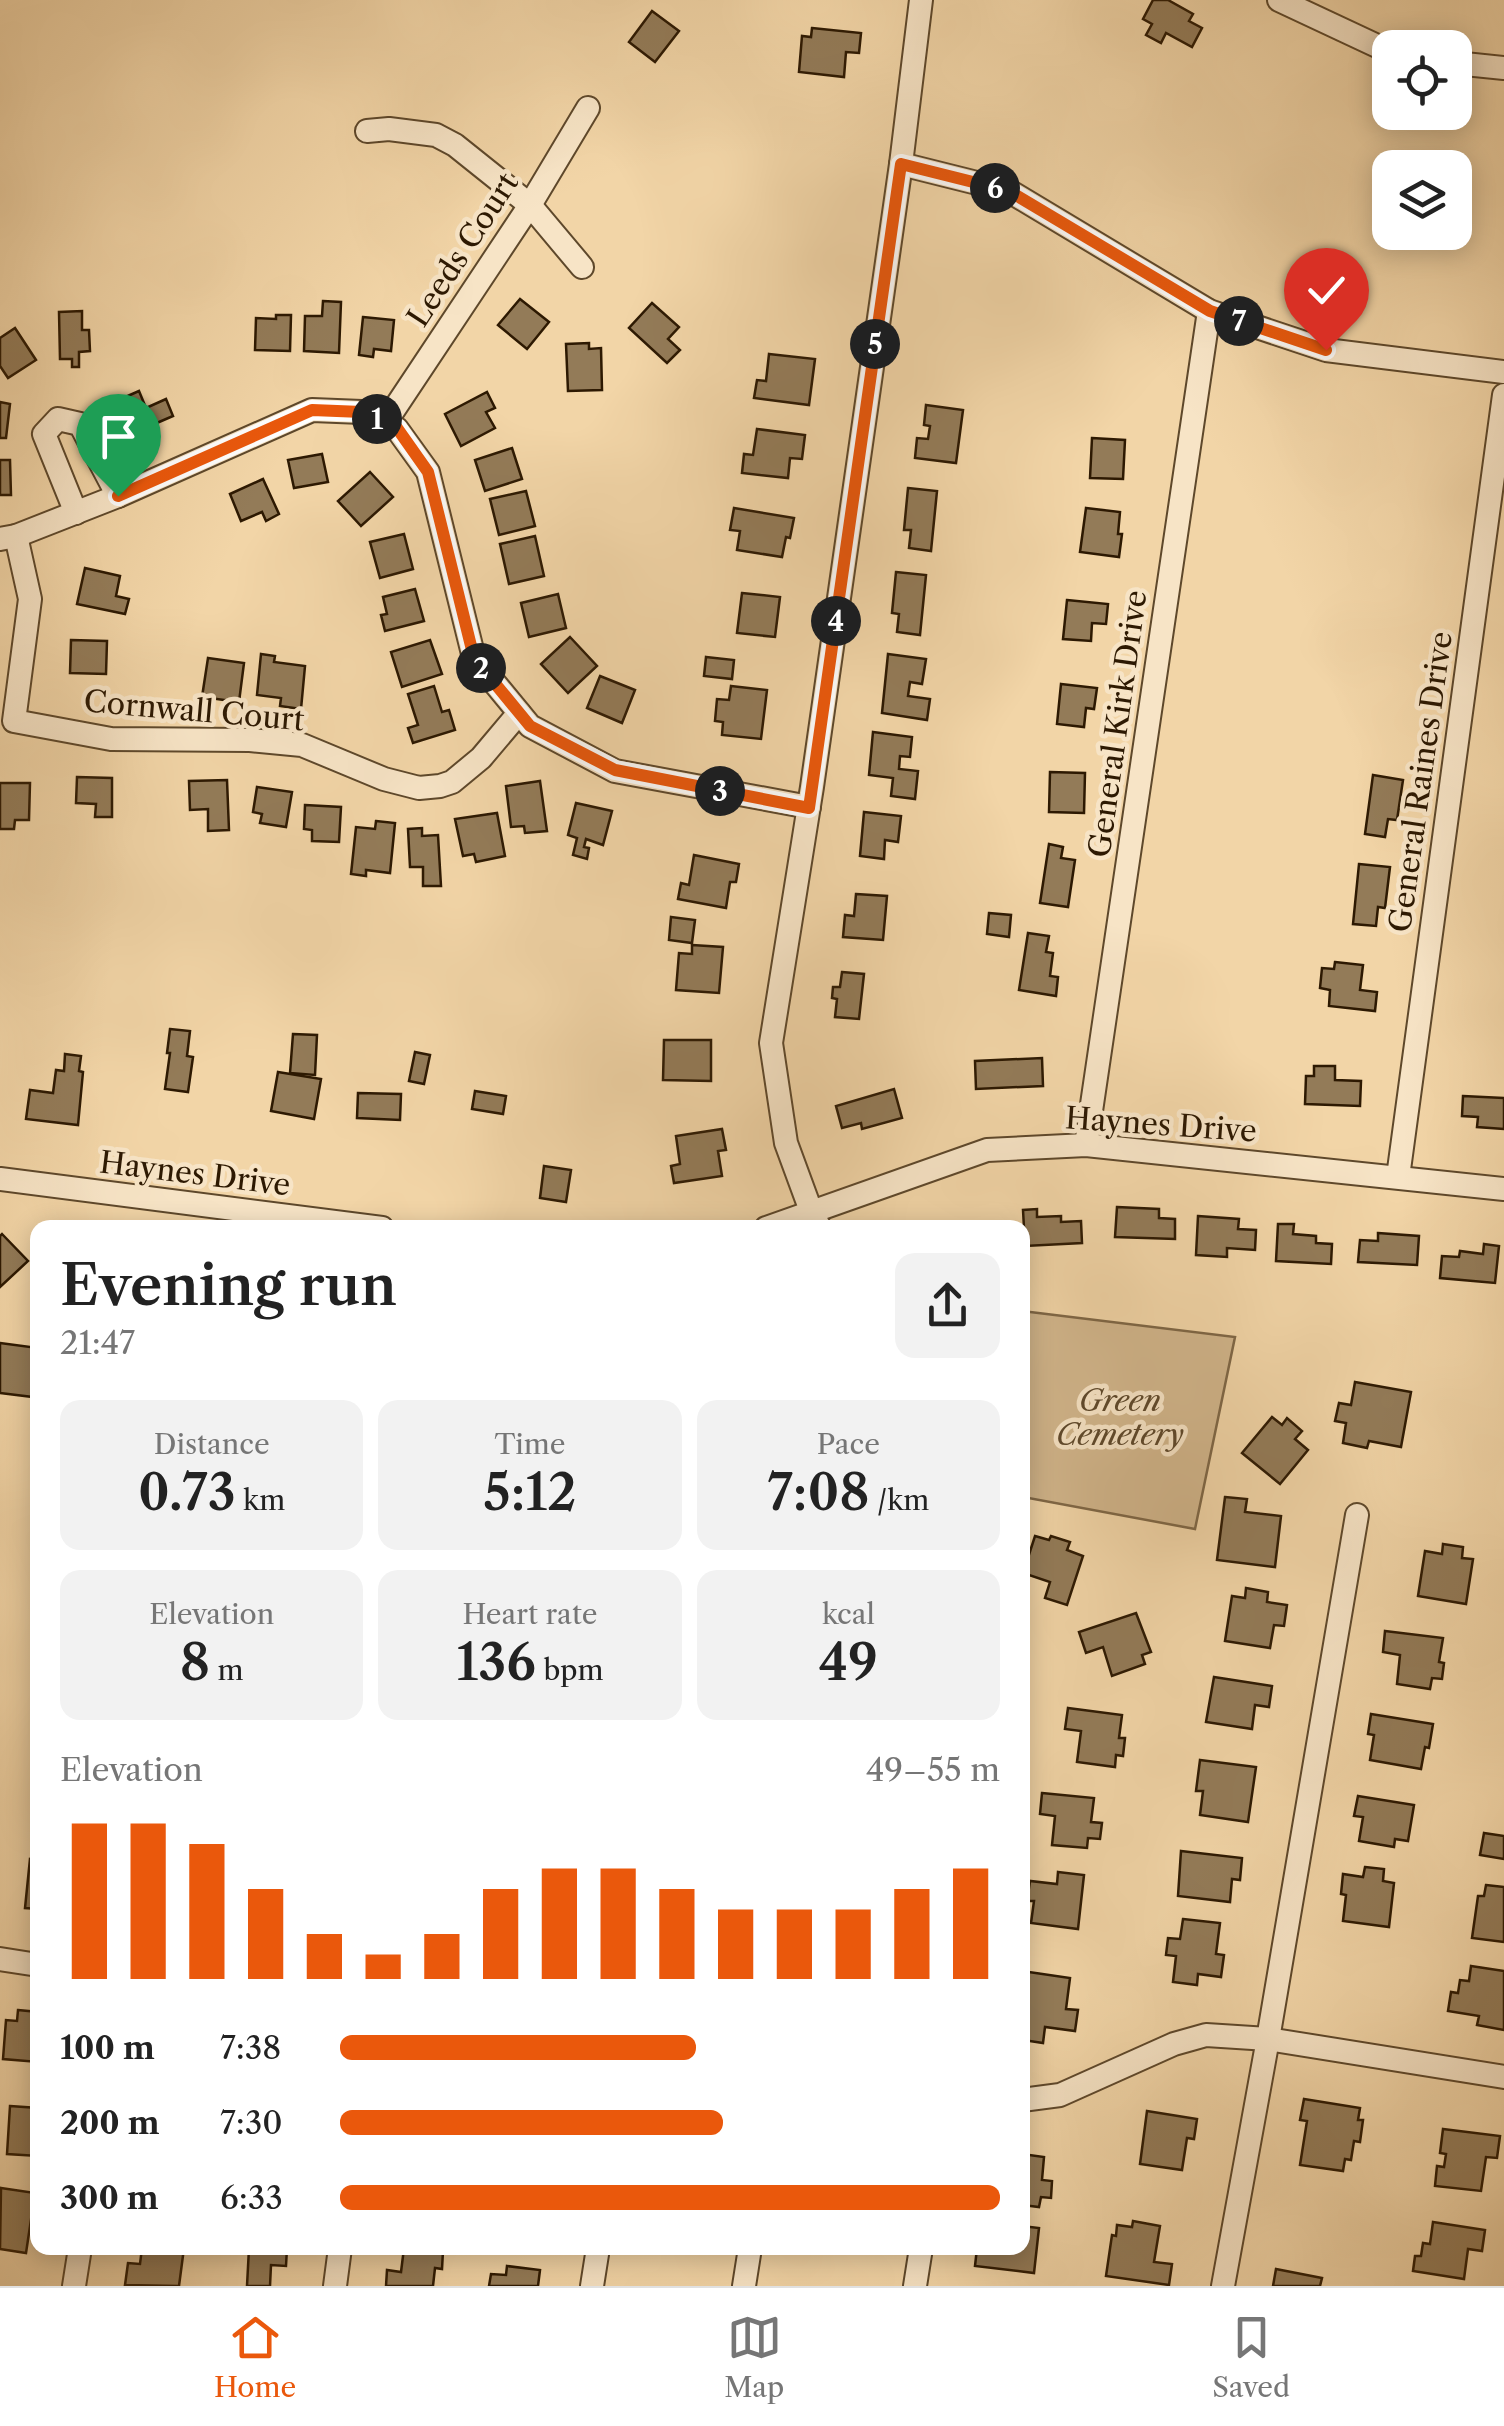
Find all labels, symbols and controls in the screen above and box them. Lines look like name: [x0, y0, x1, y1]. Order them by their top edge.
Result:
map controls: [1372, 30, 1472, 250]
button: locate: [1372, 30, 1472, 130]
button: layers: [1372, 150, 1472, 250]
pin: 6: [970, 163, 1020, 213]
street label: Leeds Court: [399, 166, 526, 334]
text: 6: [987, 171, 1003, 205]
pin: [1284, 248, 1369, 351]
icon: check: [1299, 263, 1354, 318]
pin: 7: [1214, 296, 1264, 346]
text: 7: [1232, 304, 1246, 338]
pin: 5: [850, 319, 900, 369]
text: 5: [867, 327, 883, 361]
pin: [76, 394, 161, 497]
pin: 1: [352, 394, 402, 444]
text: 1: [371, 402, 383, 436]
icon: arrive: [91, 409, 146, 464]
street label: General Kirk Drive: [1080, 588, 1155, 860]
pin: 4: [811, 596, 861, 646]
text: 4: [828, 604, 844, 638]
street label: General Raines Drive: [1381, 629, 1460, 935]
pin: 2: [456, 643, 506, 693]
text: 2: [473, 651, 489, 685]
street label: Cornwall Court: [82, 682, 306, 739]
pin: 3: [695, 766, 745, 816]
text: 3: [712, 774, 728, 808]
street label: Haynes Drive: [1064, 1099, 1258, 1150]
street label: Haynes Drive: [98, 1143, 293, 1204]
text: Evening run: [60, 1252, 397, 1319]
button: share: [895, 1253, 1000, 1358]
text: 21:47: [60, 1323, 135, 1362]
park label: Green Cemetery: [1056, 1382, 1184, 1453]
text: Distance: [154, 1427, 270, 1461]
text: Time: [495, 1427, 565, 1461]
text: Pace: [817, 1427, 880, 1461]
text: 0.73: [138, 1461, 236, 1523]
text: 5:12: [483, 1461, 577, 1523]
text: 7:08: [767, 1461, 870, 1523]
text: km: [236, 1483, 285, 1517]
text: /km: [870, 1483, 929, 1517]
text: Elevation: [149, 1597, 274, 1631]
text: Heart rate: [463, 1597, 597, 1631]
text: kcal: [822, 1597, 875, 1631]
text: 8: [180, 1631, 210, 1693]
text: 136: [456, 1631, 536, 1693]
text: 49: [819, 1631, 878, 1693]
text: m: [210, 1653, 244, 1687]
text: bpm: [536, 1653, 604, 1687]
text: Elevation: [60, 1750, 203, 1789]
text: 49–55 m: [866, 1750, 1000, 1789]
text: 100 m: [60, 2028, 155, 2067]
text: 7:38: [220, 2028, 281, 2067]
text: 200 m: [60, 2103, 160, 2142]
text: 7:30: [220, 2103, 283, 2142]
text: 300 m: [60, 2178, 159, 2217]
text: 6:33: [220, 2178, 283, 2217]
tab: Home: [214, 2310, 296, 2404]
tab: Map: [724, 2310, 784, 2404]
tab: Saved: [1212, 2310, 1290, 2404]

